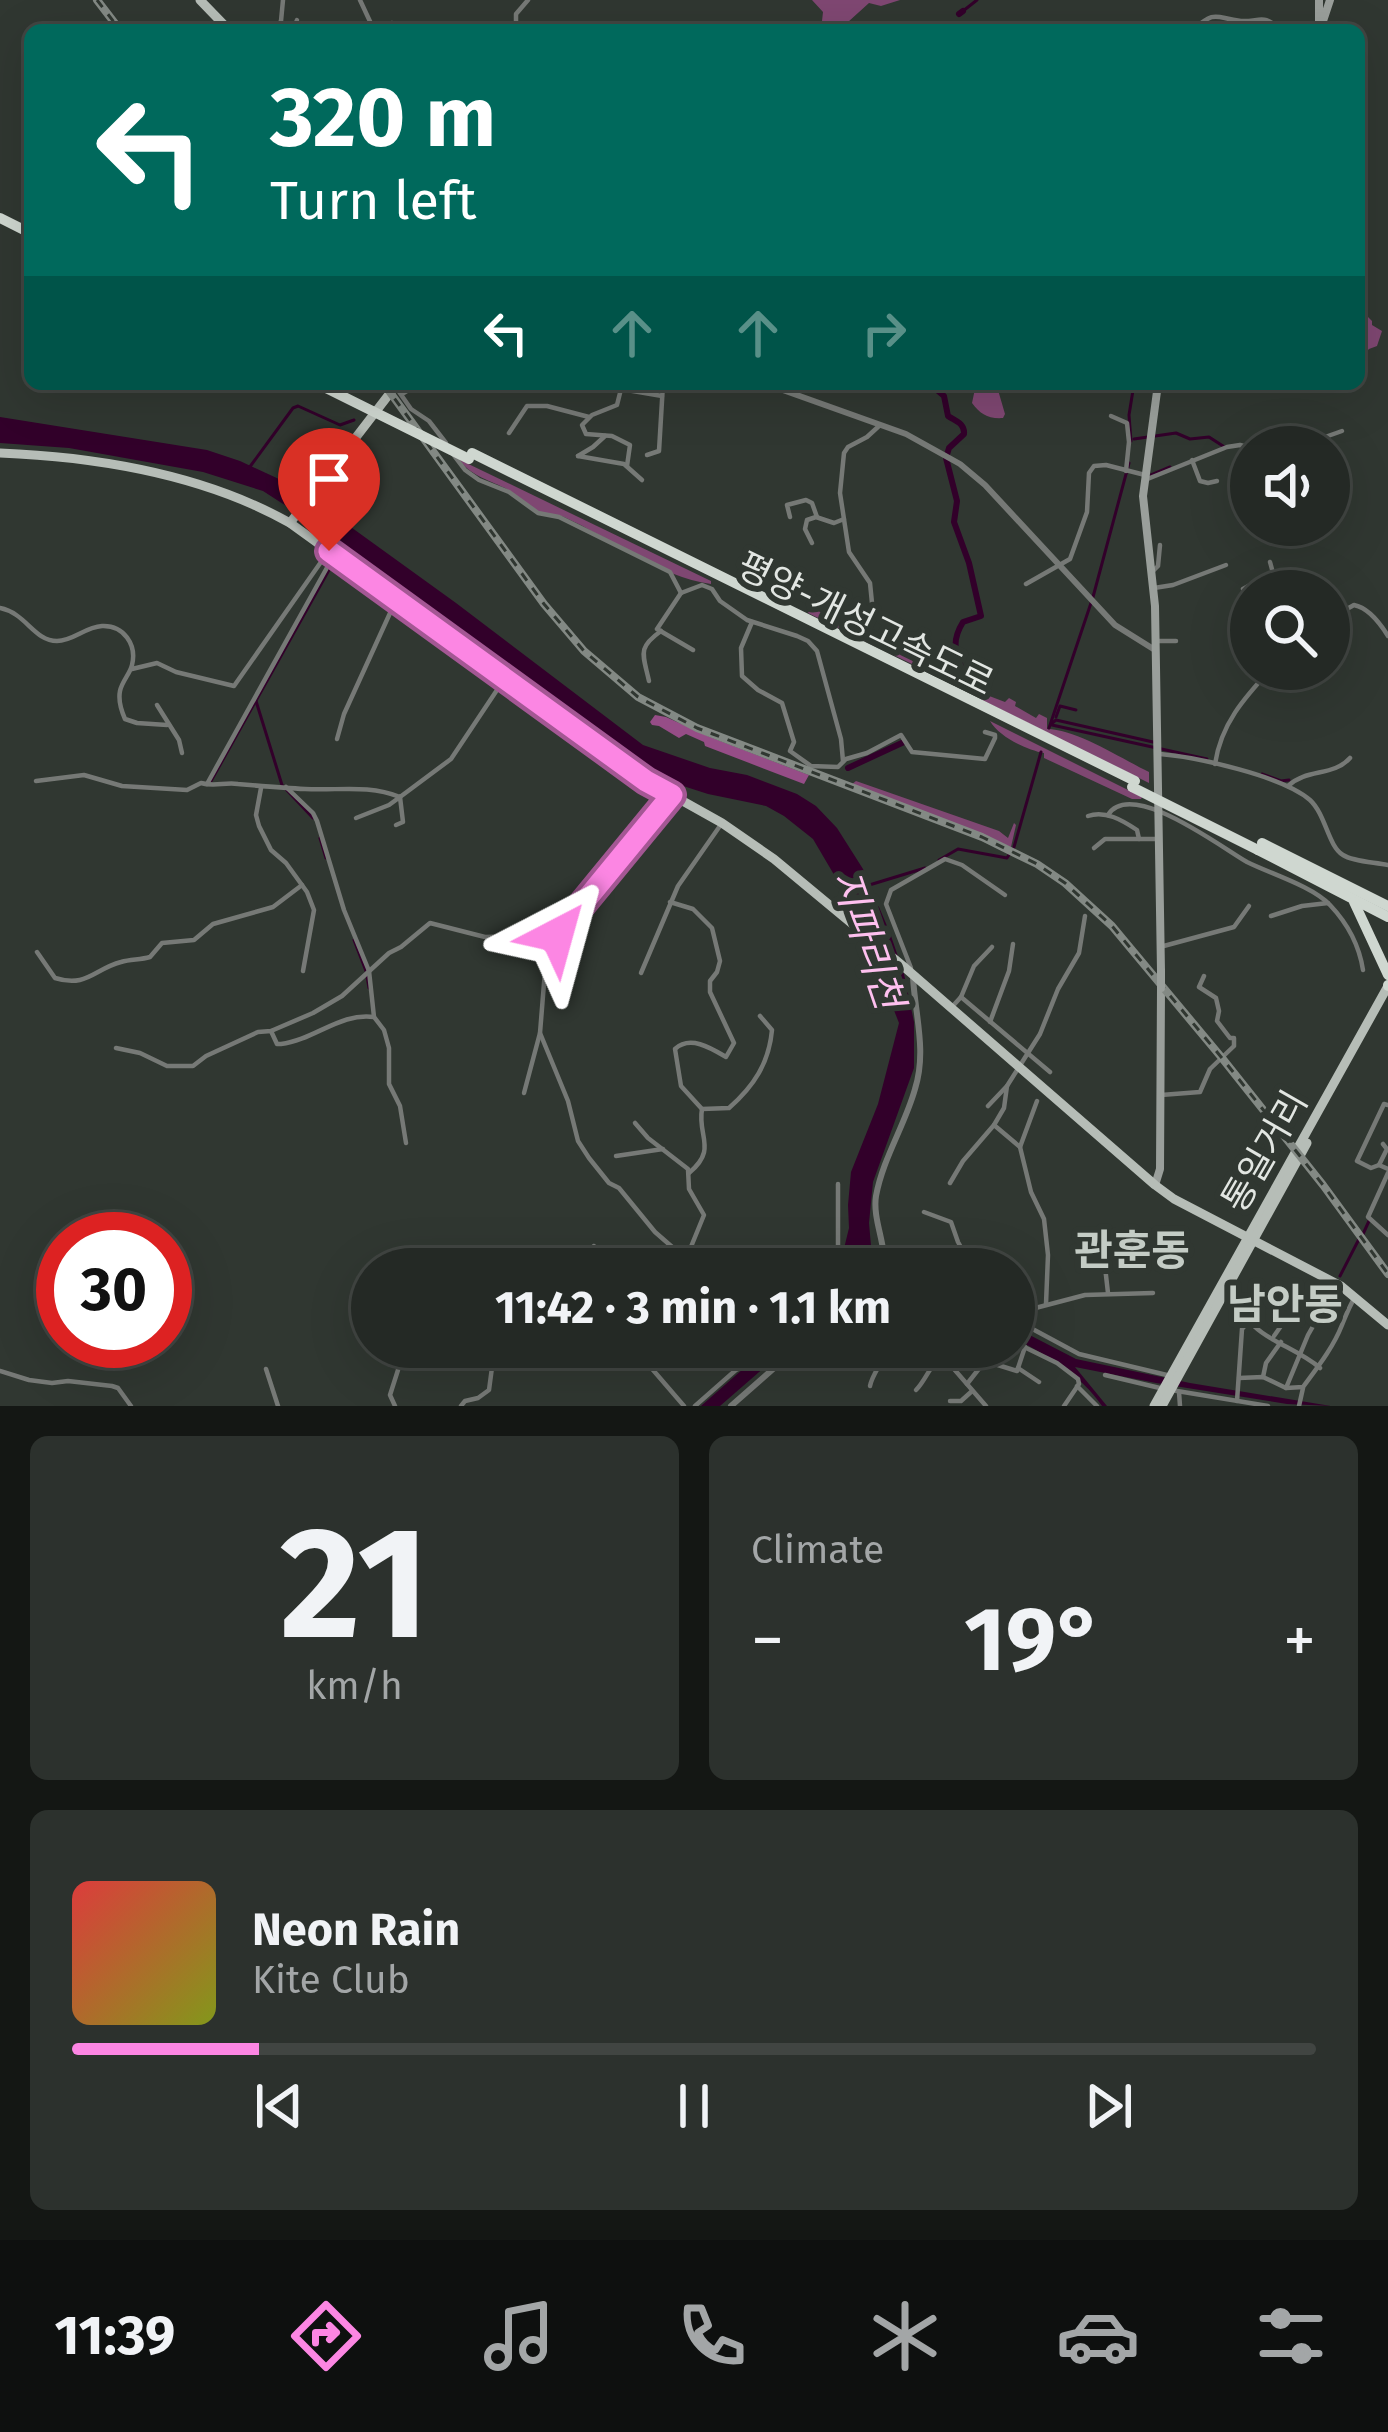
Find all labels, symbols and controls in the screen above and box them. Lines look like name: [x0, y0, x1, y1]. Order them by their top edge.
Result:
text: 320 m: [270, 67, 496, 168]
icon: left: [72, 72, 228, 228]
text: Turn left: [270, 169, 477, 233]
icon: left: [473, 300, 539, 366]
icon: ahead: [599, 300, 665, 366]
icon: ahead: [725, 300, 791, 366]
icon: right: [851, 300, 917, 366]
map controls: [1230, 426, 1350, 690]
button: sound: [1230, 426, 1350, 546]
pin: [278, 428, 380, 551]
icon: arrive: [296, 446, 362, 512]
street label: 평양-개성고속도로: [730, 543, 1001, 705]
button: search: [1230, 570, 1350, 690]
water label: 지파리천: [822, 864, 914, 1019]
position arrow: [494, 872, 620, 998]
street label: 통일거리: [1213, 1083, 1317, 1220]
speed limit sign: 30: [36, 1212, 192, 1368]
district label: 관훈동: [1074, 1226, 1190, 1276]
district label: 남안동: [1227, 1280, 1343, 1330]
text: 11:42 · 3 min · 1.1 km: [495, 1281, 891, 1335]
text: 21: [280, 1491, 429, 1678]
text: Climate: [751, 1527, 884, 1573]
text: 19°: [964, 1586, 1103, 1694]
text: −: [751, 1601, 784, 1680]
text: +: [1283, 1601, 1316, 1680]
text: km/h: [306, 1663, 403, 1709]
text: Neon Rain: [252, 1903, 460, 1957]
text: Kite Club: [252, 1957, 410, 2003]
icon: previous: [246, 2073, 312, 2139]
icon: pause: [661, 2073, 727, 2139]
icon: next: [1076, 2073, 1142, 2139]
icon: directions: [284, 2294, 368, 2378]
icon: music: [477, 2294, 561, 2378]
icon: phone: [670, 2294, 754, 2378]
icon: climate: [863, 2294, 947, 2378]
icon: car: [1056, 2294, 1140, 2378]
icon: filters: [1249, 2294, 1333, 2378]
text: 11:39: [55, 2304, 175, 2368]

